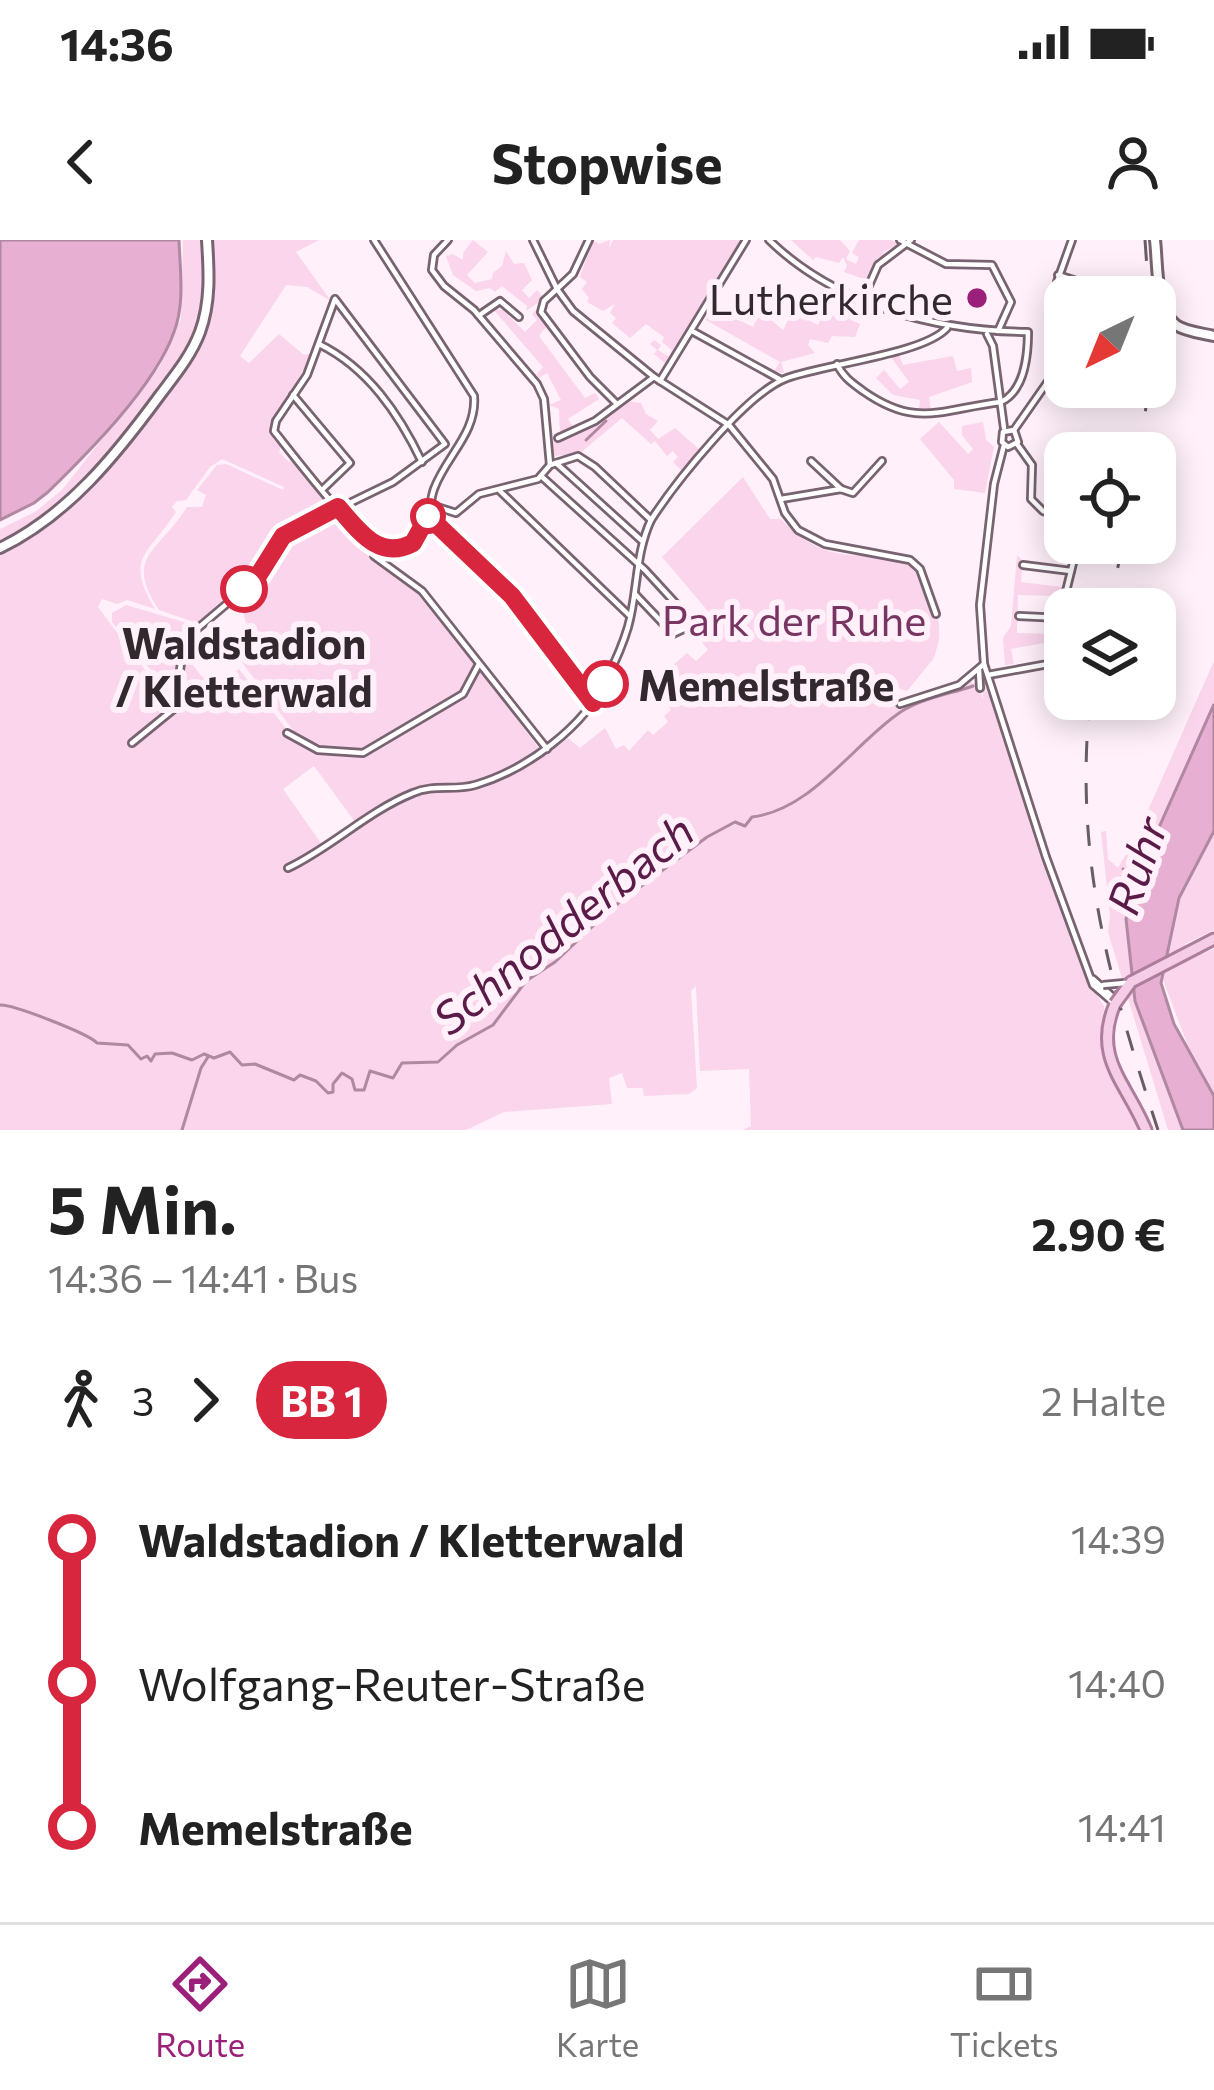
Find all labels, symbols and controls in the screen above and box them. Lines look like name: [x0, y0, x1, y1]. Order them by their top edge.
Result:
text: 14:36: [60, 15, 174, 70]
icon: back: [48, 129, 114, 195]
text: Stopwise: [491, 129, 723, 195]
icon: person: [1100, 129, 1166, 195]
place label: Lutherkirche: [709, 272, 953, 324]
north arrow: [1044, 276, 1176, 408]
map controls: [1044, 276, 1176, 720]
marker: Lutherkirche: [964, 285, 990, 311]
button: locate: [1044, 432, 1176, 564]
unlabelled marker: [412, 500, 444, 532]
marker: Waldstadion / Kletterwald: [222, 567, 266, 611]
button: layers: [1044, 588, 1176, 720]
park label: Park der Ruhe: [662, 593, 926, 645]
place label: Waldstadion / Kletterwald: [115, 616, 373, 716]
place label: Memelstraße: [638, 658, 894, 710]
marker: Memelstraße: [583, 662, 627, 706]
water label: Schnodderbach: [421, 801, 703, 1045]
water label: Ruhr: [1093, 807, 1178, 921]
text: 5 Min.: [48, 1167, 237, 1248]
text: 2.90 €: [1031, 1205, 1166, 1260]
text: 14:36 – 14:41 · Bus: [48, 1253, 358, 1301]
icon: walk: [48, 1367, 114, 1433]
icon: forward: [172, 1367, 238, 1433]
text: BB 1: [280, 1374, 363, 1426]
text: 3: [132, 1376, 154, 1424]
text: 2 Halte: [1041, 1376, 1166, 1424]
text: Waldstadion / Kletterwald: [138, 1511, 684, 1566]
text: 14:39: [1071, 1514, 1166, 1562]
text: Wolfgang-Reuter-Straße: [138, 1655, 646, 1710]
text: 14:40: [1068, 1658, 1166, 1706]
text: Memelstraße: [138, 1799, 413, 1854]
text: 14:41: [1078, 1802, 1166, 1850]
tab: Route: [155, 1951, 245, 2064]
tab: Karte: [556, 1951, 639, 2064]
tab: Tickets: [950, 1951, 1059, 2064]

